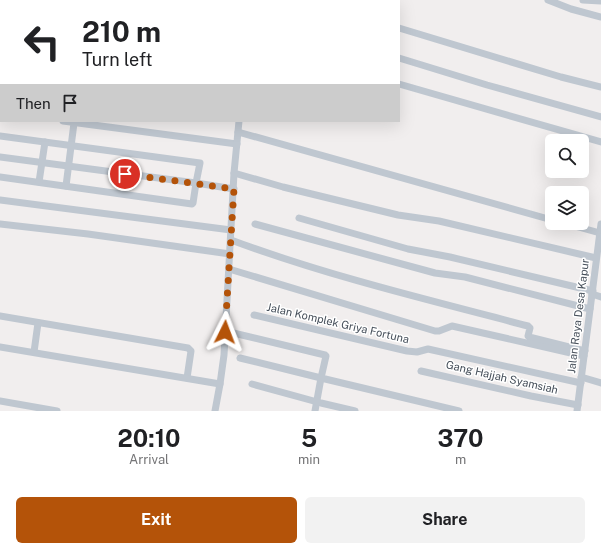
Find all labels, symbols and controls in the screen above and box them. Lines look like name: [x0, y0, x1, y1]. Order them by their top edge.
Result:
text: 210 m: [82, 15, 161, 48]
icon: left: [16, 16, 68, 68]
text: Turn left: [82, 49, 152, 70]
icon: arrive: [59, 92, 81, 114]
text: Then: [16, 95, 51, 112]
map controls: [545, 134, 589, 230]
button: search: [545, 134, 589, 178]
pin: [108, 157, 142, 191]
icon: arrive: [114, 163, 136, 185]
button: layers: [545, 186, 589, 230]
street label: Jalan Raya Desa Kapur: [565, 258, 591, 374]
street label: Jalan Komplek Griya Fortuna: [266, 301, 410, 345]
position arrow: [204, 311, 246, 353]
street label: Gang Hajjah Syamsiah: [445, 358, 559, 396]
text: 20:10: [118, 424, 180, 452]
text: 5: [301, 424, 317, 452]
text: 370: [438, 424, 483, 452]
text: Arrival: [129, 452, 169, 467]
text: min: [298, 452, 320, 467]
text: m: [455, 452, 466, 467]
button: Exit: [16, 497, 297, 543]
button: Share: [305, 497, 585, 543]

